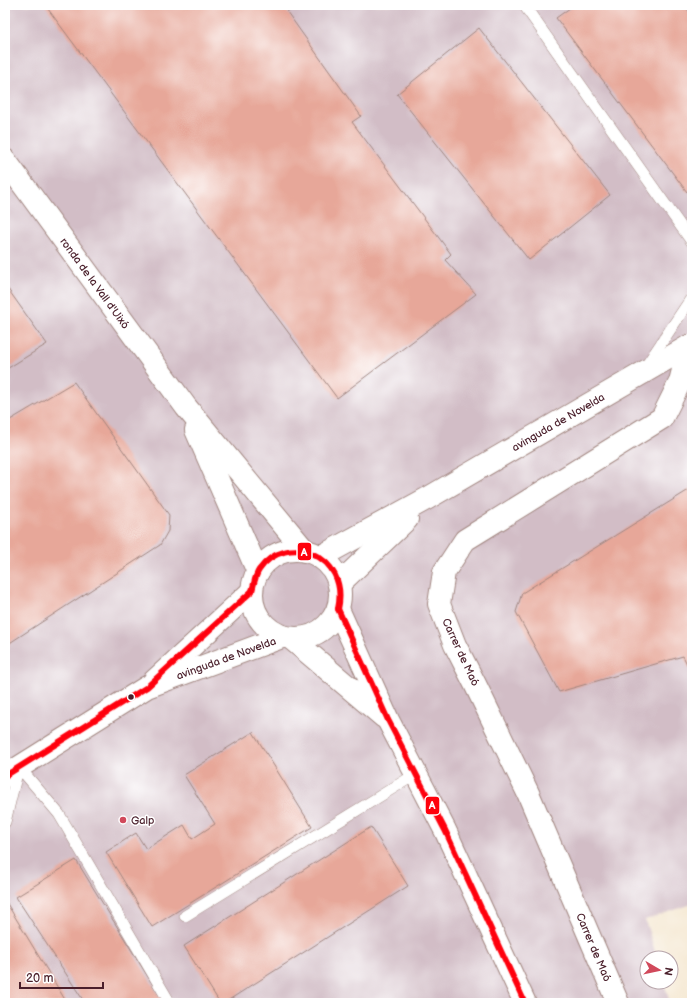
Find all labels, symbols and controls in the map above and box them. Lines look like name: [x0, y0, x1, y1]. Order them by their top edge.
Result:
street label: ronda de la Vall d'Uixó: [57, 235, 132, 331]
street label: avinguda de Novelda: [509, 391, 607, 454]
line badge: A: [297, 542, 312, 561]
text: A: [300, 546, 308, 559]
street label: Carrer de Maó: [439, 616, 482, 688]
street label: avinguda de Novelda: [175, 634, 278, 683]
unlabelled marker: [126, 692, 136, 702]
line badge: A: [425, 796, 440, 815]
text: A: [428, 799, 436, 812]
place label: Galp: [131, 814, 154, 827]
marker: Galp: [118, 815, 128, 825]
street label: Carrer de Maó: [573, 911, 614, 983]
north arrow: [639, 950, 679, 990]
scale bar: [20, 964, 103, 990]
text: N: [661, 966, 675, 977]
text: 20 m: [26, 971, 53, 986]

